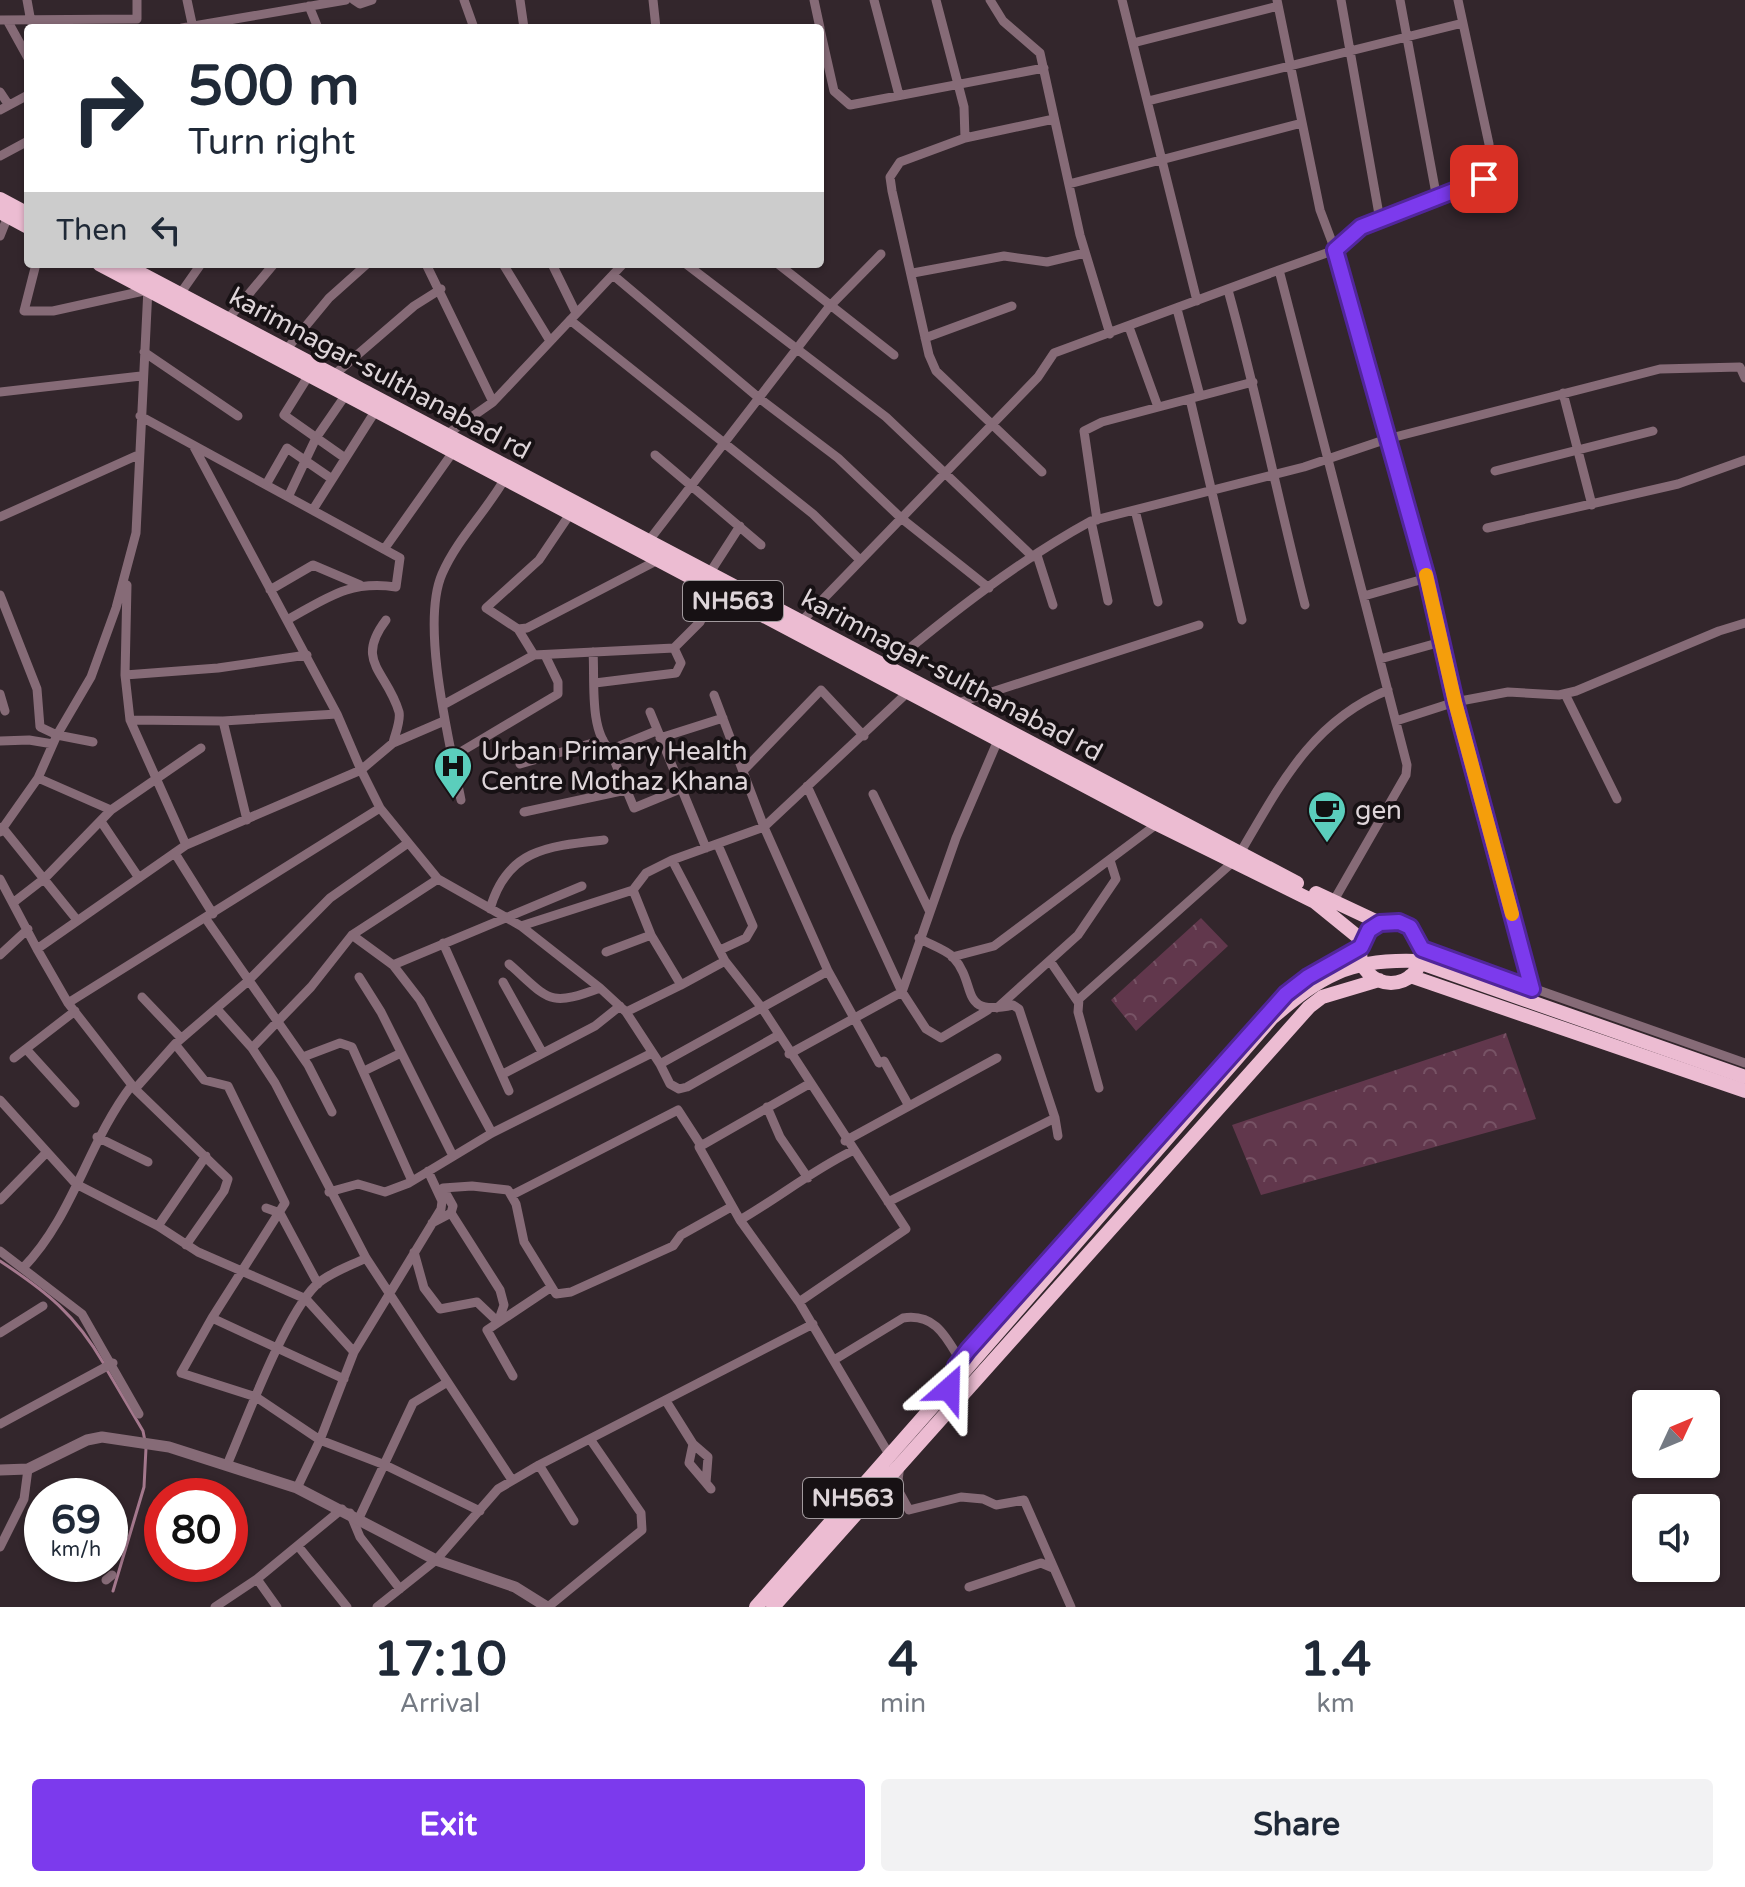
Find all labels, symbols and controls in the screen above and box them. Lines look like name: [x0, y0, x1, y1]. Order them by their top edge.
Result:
text: 500 m: [188, 53, 359, 120]
icon: right: [56, 56, 160, 160]
text: Turn right: [188, 121, 355, 164]
pin: [1450, 145, 1518, 213]
icon: arrive: [1462, 157, 1506, 201]
icon: left: [144, 208, 188, 252]
text: Then: [56, 212, 128, 249]
street label: karimnagar-sulthanabad rd: [224, 281, 536, 466]
road number: NH563: [683, 581, 783, 621]
street label: karimnagar-sulthanabad rd: [796, 583, 1108, 768]
place label: Urban Primary Health Centre Mothaz Khana: [481, 736, 749, 797]
hospital icon: Urban Primary Health Centre Mothaz Khana: [432, 745, 474, 800]
cafe icon: gen: [1306, 789, 1348, 844]
place label: gen: [1355, 795, 1402, 826]
position arrow: [907, 1347, 991, 1431]
north arrow: [1632, 1390, 1720, 1478]
map controls: [1632, 1390, 1720, 1582]
speed limit sign: 80: [144, 1478, 248, 1582]
road number: NH563: [803, 1478, 903, 1518]
button: sound: [1632, 1494, 1720, 1582]
text: 69: [51, 1496, 101, 1544]
text: km/h: [51, 1538, 101, 1562]
text: 17:10: [373, 1631, 507, 1689]
text: 4: [888, 1631, 918, 1689]
text: 1.4: [1300, 1631, 1372, 1689]
text: Arrival: [400, 1688, 480, 1719]
text: min: [880, 1688, 926, 1719]
text: km: [1317, 1688, 1355, 1719]
button: Exit: [32, 1779, 865, 1871]
button: Share: [881, 1779, 1713, 1871]

